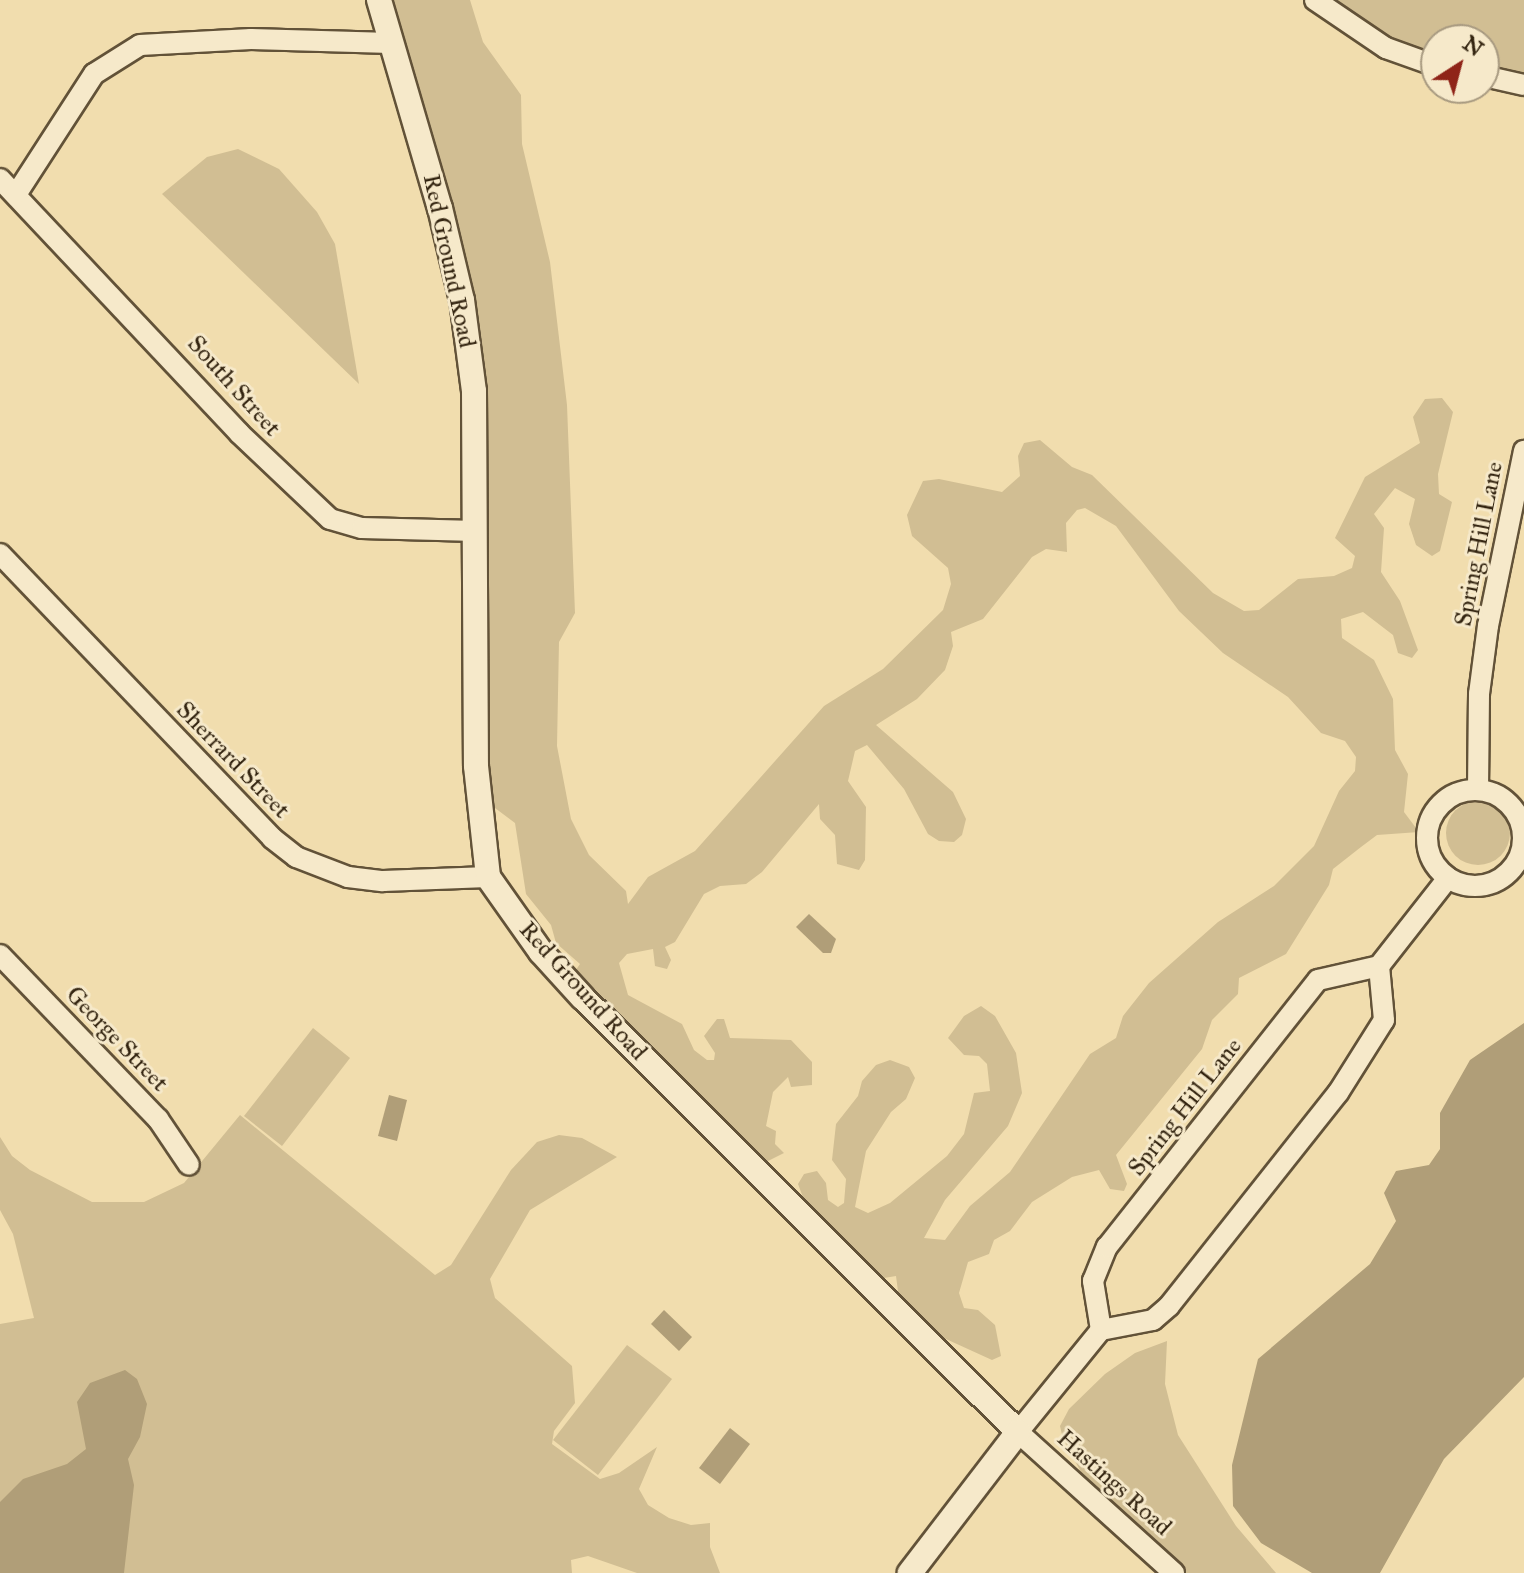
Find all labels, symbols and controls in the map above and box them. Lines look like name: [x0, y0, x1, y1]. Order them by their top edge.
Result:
north arrow: [1420, 24, 1500, 104]
text: N: [1458, 29, 1489, 62]
street label: Red Ground Road: [417, 172, 481, 350]
street label: South Street: [181, 330, 287, 442]
street label: Spring Hill Lane: [1449, 459, 1509, 629]
street label: Sherrard Street: [170, 696, 296, 824]
street label: Red Ground Road: [513, 916, 653, 1066]
street label: George Street: [60, 981, 174, 1097]
street label: Spring Hill Lane: [1122, 1032, 1248, 1182]
street label: Hastings Road: [1051, 1424, 1177, 1542]

